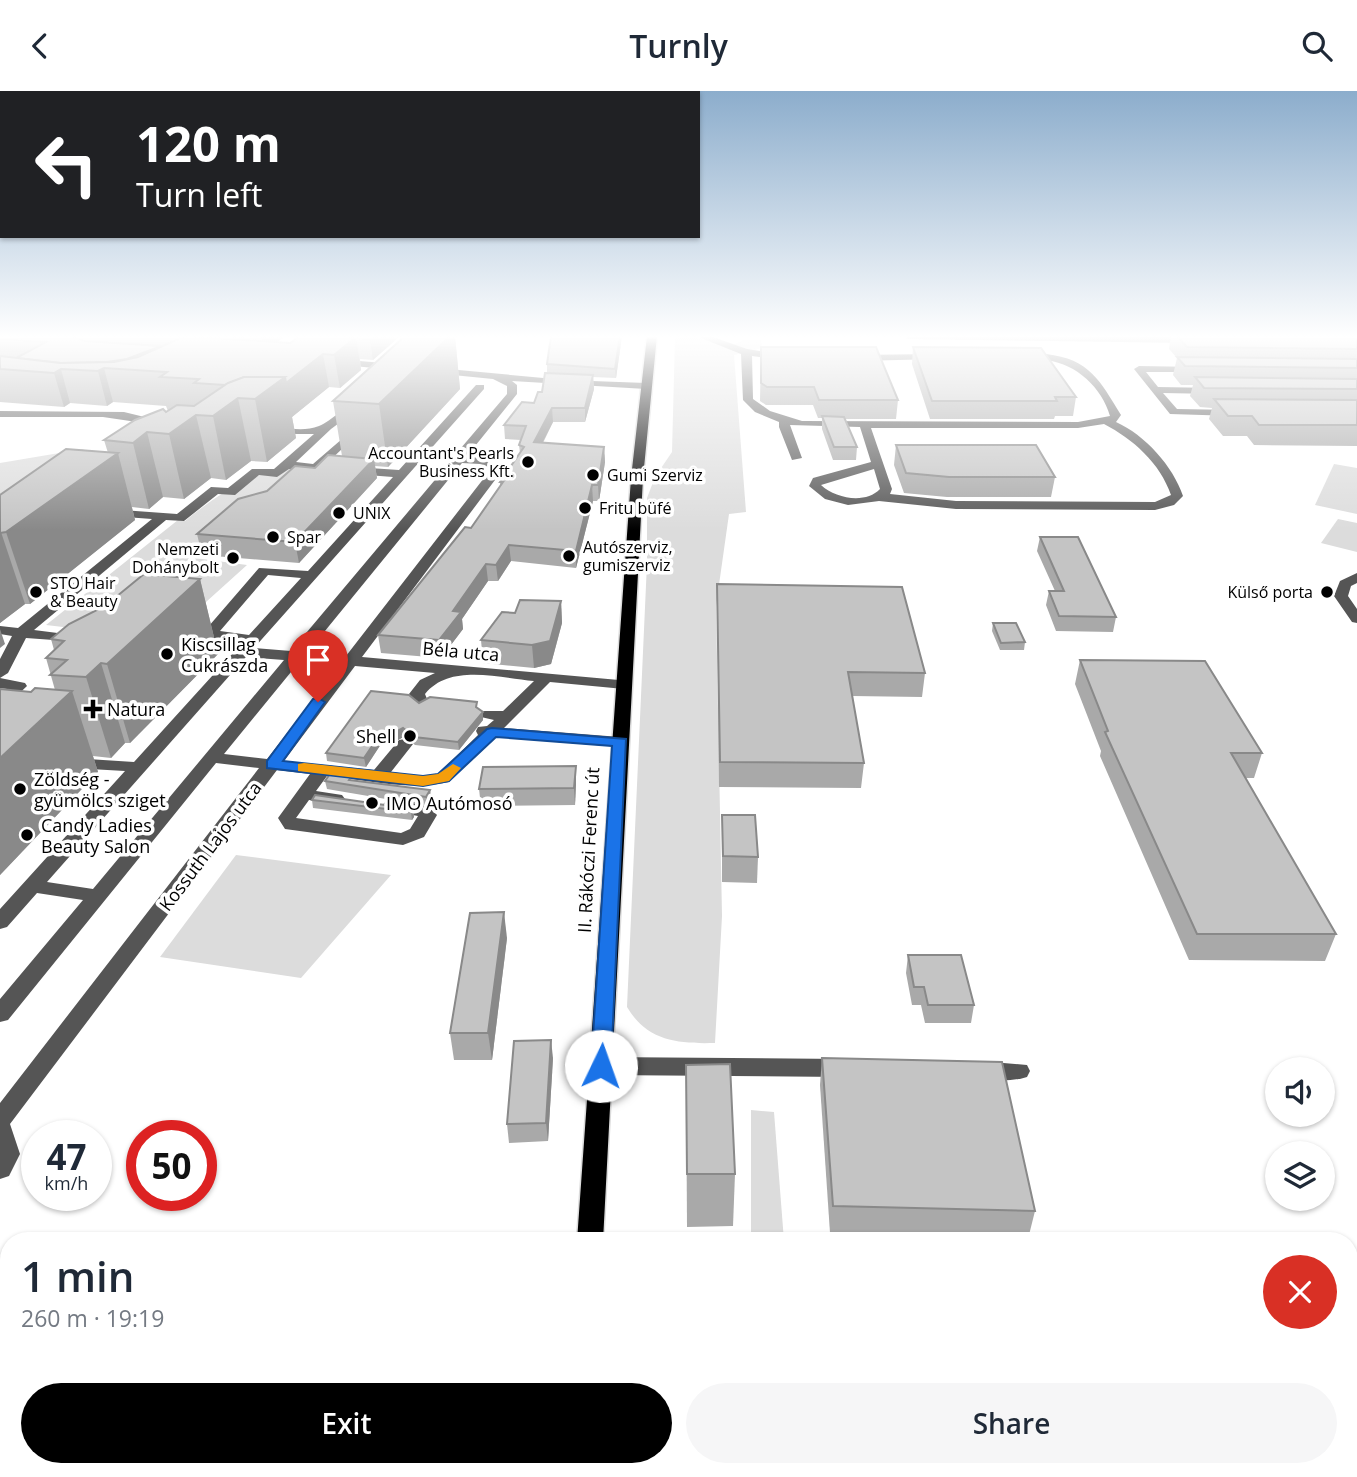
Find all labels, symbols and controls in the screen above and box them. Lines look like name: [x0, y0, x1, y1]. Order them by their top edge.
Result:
text: Turnly: [629, 24, 728, 67]
icon: back: [21, 27, 59, 65]
icon: search: [1298, 27, 1336, 65]
text: 120 m: [136, 110, 281, 176]
icon: left: [21, 119, 112, 210]
text: Turn left: [136, 173, 262, 216]
place label: Accountant's Pearls Business Kft.: [368, 442, 514, 482]
marker: Accountant's Pearls Business Kft.: [520, 454, 536, 470]
place label: Gumi Szerviz: [607, 464, 703, 486]
marker: Gumi Szerviz: [585, 467, 601, 483]
place label: Fritu büfé: [599, 497, 671, 519]
marker: Fritu büfé: [577, 500, 593, 516]
place label: UNIX: [353, 502, 391, 524]
marker: UNIX: [331, 505, 347, 521]
place label: Spar: [287, 526, 321, 548]
marker: Spar: [265, 529, 281, 545]
place label: Autószerviz, gumiszerviz: [583, 536, 673, 576]
place label: Nemzeti Dohánybolt: [132, 538, 219, 578]
marker: Autószerviz, gumiszerviz: [561, 548, 577, 564]
marker: Nemzeti Dohánybolt: [225, 550, 241, 566]
place label: STO Hair & Beauty: [50, 572, 119, 612]
place label: Külső porta: [1227, 581, 1313, 603]
marker: STO Hair & Beauty: [28, 584, 44, 600]
marker: Külső porta: [1319, 584, 1335, 600]
pin: [288, 630, 348, 702]
place label: Kiscsillag Cukrászda: [181, 632, 268, 677]
street label: Béla utca: [422, 636, 500, 666]
icon: arrive: [299, 641, 337, 679]
marker: Kiscsillag Cukrászda: [159, 646, 175, 662]
place label: Natura: [107, 697, 165, 721]
marker: Natura: [85, 701, 101, 717]
place label: Shell: [356, 724, 396, 748]
marker: Shell: [402, 728, 418, 744]
place label: Zöldség - gyümölcs sziget: [34, 767, 166, 812]
street label: II. Rákóczi Ferenc út: [572, 767, 604, 933]
street label: Kossuth Lajos utca: [153, 776, 267, 916]
marker: Zöldség - gyümölcs sziget: [12, 781, 28, 797]
place label: IMO Autómosó: [386, 791, 512, 815]
marker: IMO Autómosó: [364, 795, 380, 811]
place label: Candy Ladies Beauty Salon: [41, 813, 152, 858]
marker: Candy Ladies Beauty Salon: [19, 827, 35, 843]
position arrow: [564, 1029, 638, 1103]
map controls: [1265, 1057, 1335, 1211]
button: sound: [1265, 1057, 1335, 1127]
speed limit sign: 50: [126, 1120, 217, 1211]
text: 47: [46, 1133, 87, 1180]
button: layers: [1265, 1141, 1335, 1211]
text: km/h: [45, 1171, 88, 1195]
text: 1 min: [21, 1247, 134, 1304]
button: close: [1263, 1255, 1337, 1329]
text: 260 m · 19:19: [21, 1302, 164, 1334]
button: Exit: [21, 1383, 672, 1463]
button: Share: [686, 1383, 1337, 1463]

